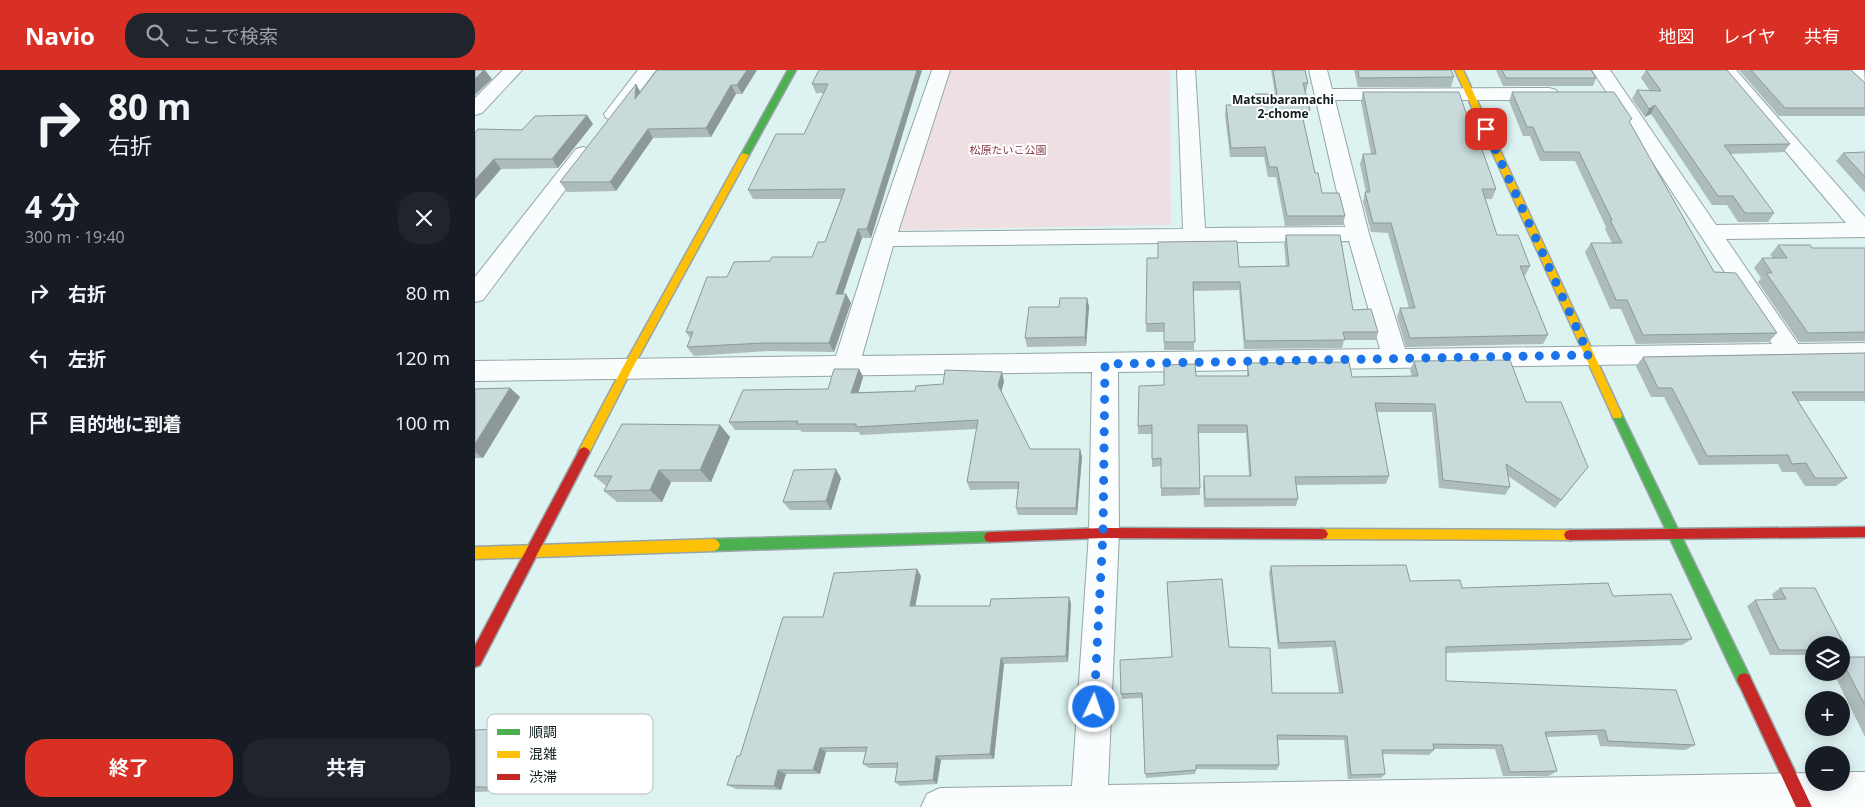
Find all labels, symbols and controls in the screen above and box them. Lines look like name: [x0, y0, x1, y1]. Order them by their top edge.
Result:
search box: [125, 13, 475, 58]
text: Navio: [25, 19, 95, 52]
icon: search: [143, 21, 171, 49]
text: ここで検索: [183, 23, 278, 49]
text: 地図: [1659, 24, 1695, 48]
text: レイヤ: [1723, 24, 1776, 48]
text: 共有: [1804, 24, 1840, 48]
text: 80 m: [108, 83, 191, 130]
icon: right: [25, 90, 90, 155]
district label: Matsubaramachi 2-chome: [1232, 91, 1334, 122]
pin: [1465, 108, 1507, 150]
icon: arrive: [1472, 115, 1500, 143]
text: 右折: [108, 130, 152, 160]
park label: 松原たいこ公園: [970, 142, 1047, 157]
text: 4 分: [25, 186, 80, 227]
button: close: [398, 192, 450, 244]
text: 300 m · 19:40: [25, 226, 125, 248]
icon: right: [25, 279, 53, 307]
text: 80 m: [406, 280, 450, 306]
text: 右折: [68, 281, 106, 307]
icon: left: [25, 344, 53, 372]
text: 120 m: [395, 345, 450, 371]
text: 左折: [68, 346, 106, 372]
icon: arrive: [25, 409, 53, 437]
text: 100 m: [395, 410, 450, 436]
text: 目的地に到着: [68, 411, 182, 437]
map controls: [1805, 636, 1850, 791]
button: layers: [1805, 636, 1850, 681]
position arrow: [1067, 680, 1119, 732]
button: +: [1805, 691, 1850, 736]
legend: [487, 714, 653, 794]
text: 順調: [529, 722, 557, 741]
button: 終了: [25, 739, 233, 797]
button: 共有: [243, 739, 450, 797]
text: 混雑: [529, 744, 557, 763]
button: −: [1805, 746, 1850, 791]
text: 渋滞: [529, 767, 557, 786]

